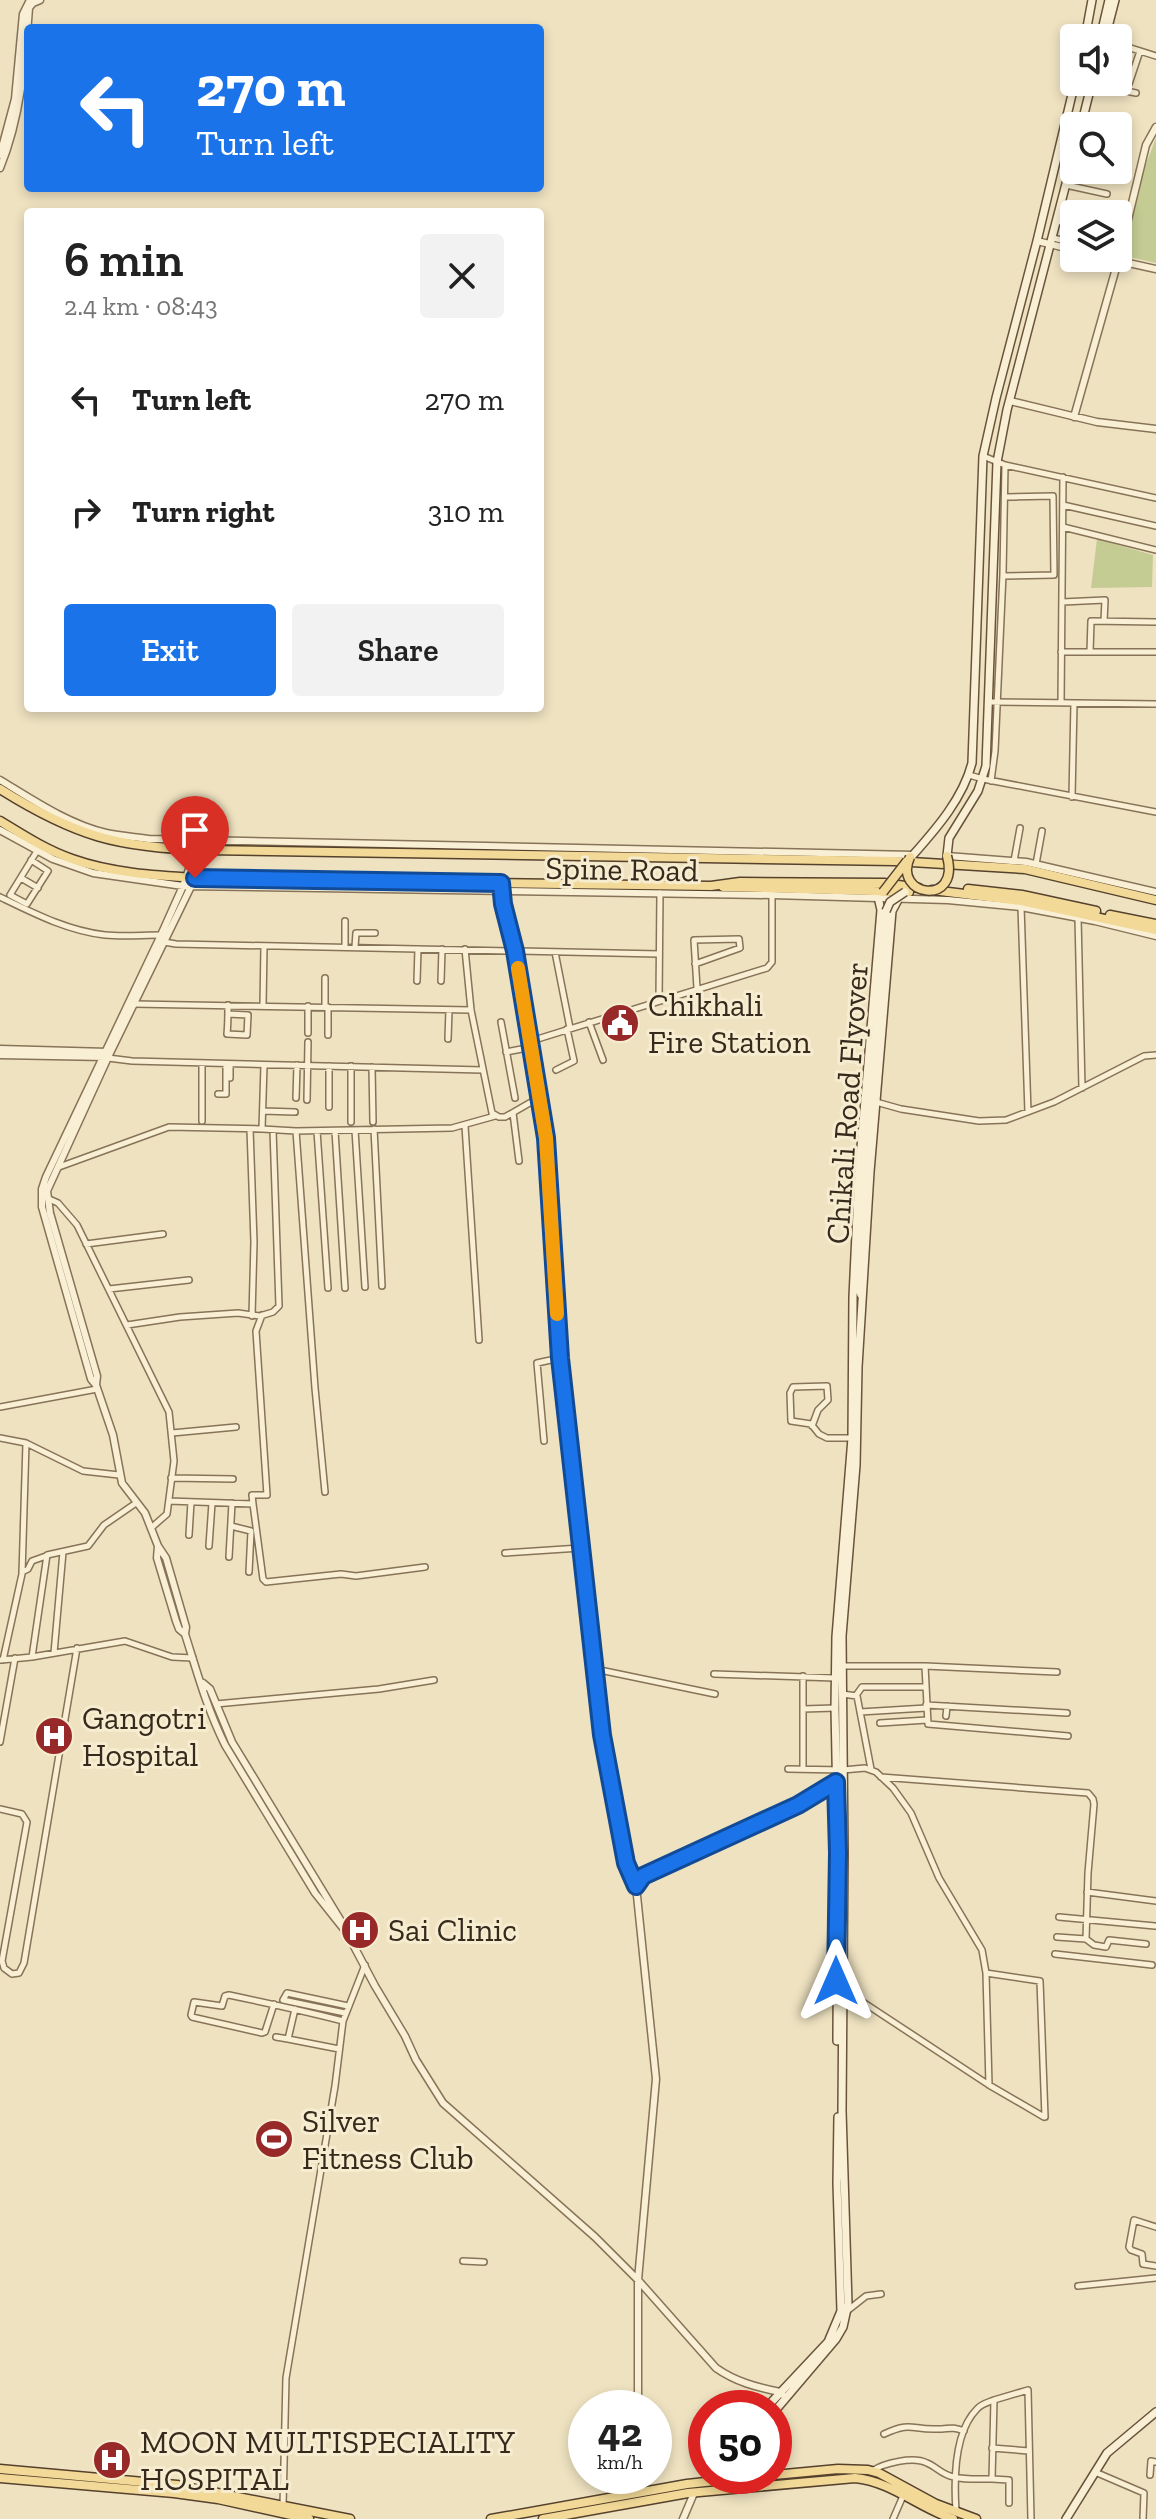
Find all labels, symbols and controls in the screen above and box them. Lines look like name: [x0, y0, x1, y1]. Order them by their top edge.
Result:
map controls: [1060, 24, 1132, 272]
button: sound: [1060, 24, 1132, 96]
text: 270 m: [196, 53, 346, 120]
icon: left: [64, 56, 168, 160]
button: search: [1060, 112, 1132, 184]
text: Turn left: [196, 121, 334, 164]
button: layers: [1060, 200, 1132, 272]
text: 6 min: [64, 231, 183, 288]
button: close: [420, 234, 504, 318]
text: 2.4 km · 08:43: [64, 290, 218, 322]
icon: left: [64, 378, 108, 422]
text: Turn left: [132, 382, 251, 418]
text: 270 m: [424, 382, 504, 418]
icon: right: [64, 490, 108, 534]
text: Turn right: [132, 494, 274, 530]
text: 310 m: [428, 494, 504, 530]
button: Exit: [64, 604, 276, 696]
button: Share: [292, 604, 504, 696]
pin: [161, 796, 229, 878]
icon: arrive: [173, 808, 217, 852]
street label: Spine Road: [545, 849, 699, 889]
street label: Chikali Road Flyover: [818, 961, 876, 1245]
place label: Chikhali Fire Station: [648, 986, 811, 1061]
public building icon: Chikhali Fire Station: [599, 1002, 641, 1044]
place label: Gangotri Hospital: [82, 1699, 206, 1774]
hospital icon: Gangotri Hospital: [33, 1715, 75, 1757]
hospital icon: Sai Clinic: [339, 1909, 381, 1951]
place label: Sai Clinic: [388, 1911, 517, 1949]
position arrow: [794, 1939, 878, 2023]
place label: Silver Fitness Club: [302, 2102, 474, 2177]
sports icon: Silver Fitness Club: [253, 2118, 295, 2160]
speed limit sign: 50: [688, 2390, 792, 2494]
text: 42: [598, 2408, 642, 2456]
place label: MOON MULTISPECIALITY HOSPITAL: [140, 2423, 515, 2498]
hospital icon: MOON MULTISPECIALITY HOSPITAL: [91, 2439, 133, 2481]
text: km/h: [597, 2450, 643, 2474]

